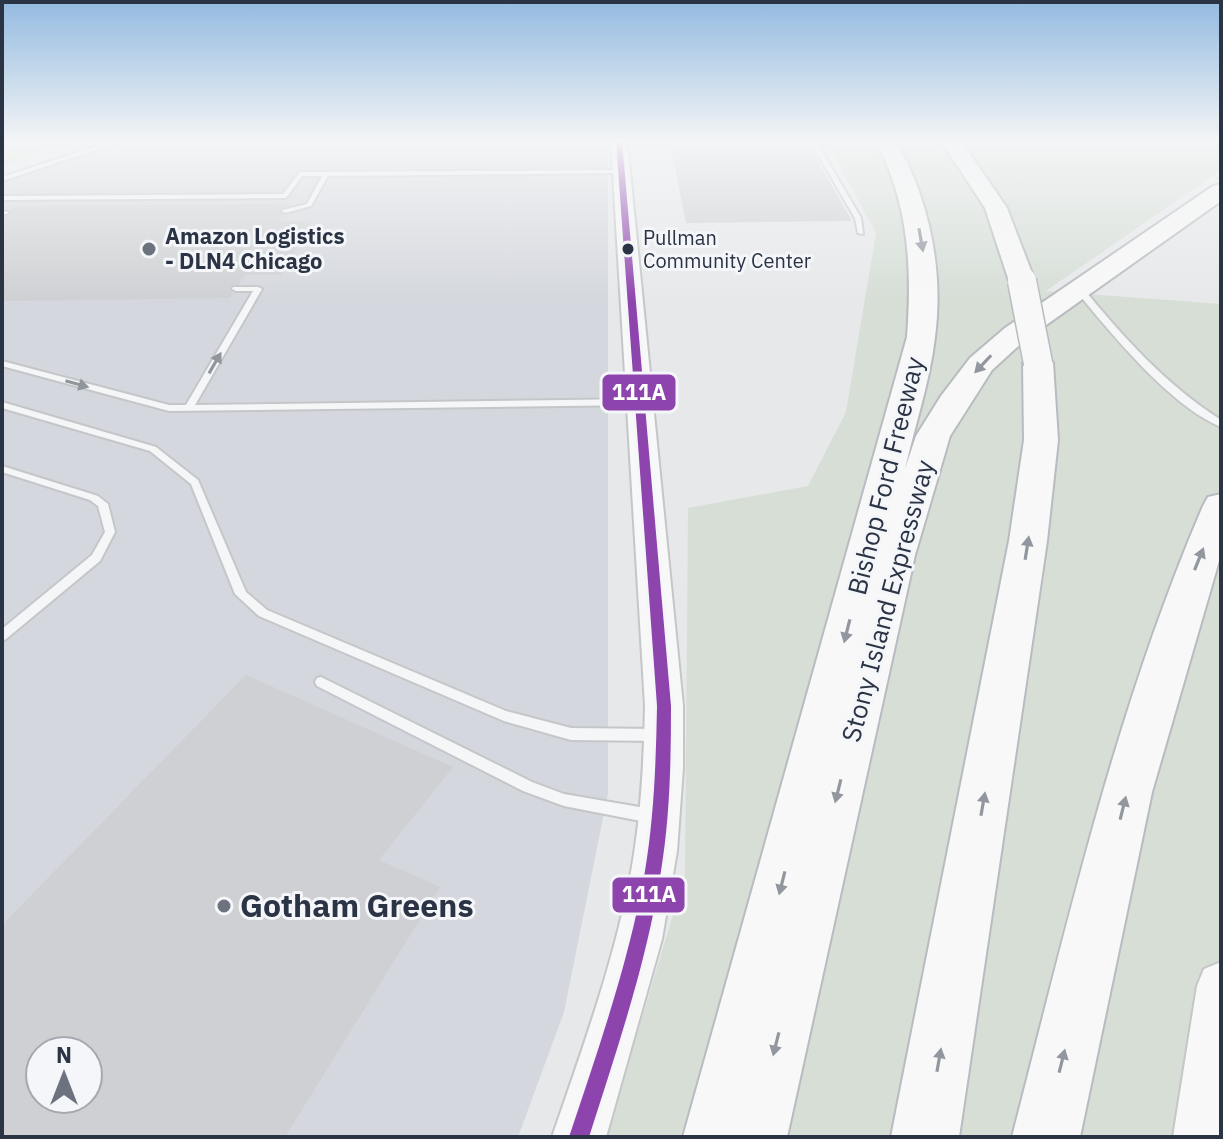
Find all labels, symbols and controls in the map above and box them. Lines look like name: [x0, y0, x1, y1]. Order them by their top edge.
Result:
place label: Amazon Logistics - DLN4 Chicago: [165, 221, 344, 275]
place label: Pullman Community Center: [643, 224, 811, 274]
one-way arrow: [915, 228, 927, 253]
marker: Amazon Logistics - DLN4 Chicago: [140, 240, 158, 258]
marker: Pullman Community Center: [620, 241, 636, 257]
one-way arrow: [208, 351, 222, 374]
street label: Bishop Ford Freeway: [839, 353, 931, 598]
one-way arrow: [975, 354, 993, 373]
line badge: 111A: [601, 373, 677, 412]
text: 111A: [612, 377, 666, 406]
one-way arrow: [66, 378, 90, 391]
street label: Stony Island Expressway: [833, 456, 941, 746]
one-way arrow: [1021, 535, 1034, 560]
one-way arrow: [1193, 548, 1206, 571]
one-way arrow: [840, 618, 852, 643]
one-way arrow: [831, 779, 843, 804]
one-way arrow: [977, 791, 990, 816]
one-way arrow: [1118, 795, 1130, 820]
one-way arrow: [776, 870, 788, 895]
line badge: 111A: [611, 876, 686, 914]
text: 111A: [622, 879, 676, 908]
place label: Gotham Greens: [240, 884, 474, 926]
marker: Gotham Greens: [215, 897, 233, 915]
one-way arrow: [769, 1031, 782, 1056]
north arrow: [24, 1035, 104, 1115]
text: N: [56, 1040, 72, 1069]
one-way arrow: [933, 1047, 945, 1072]
one-way arrow: [1057, 1048, 1069, 1073]

